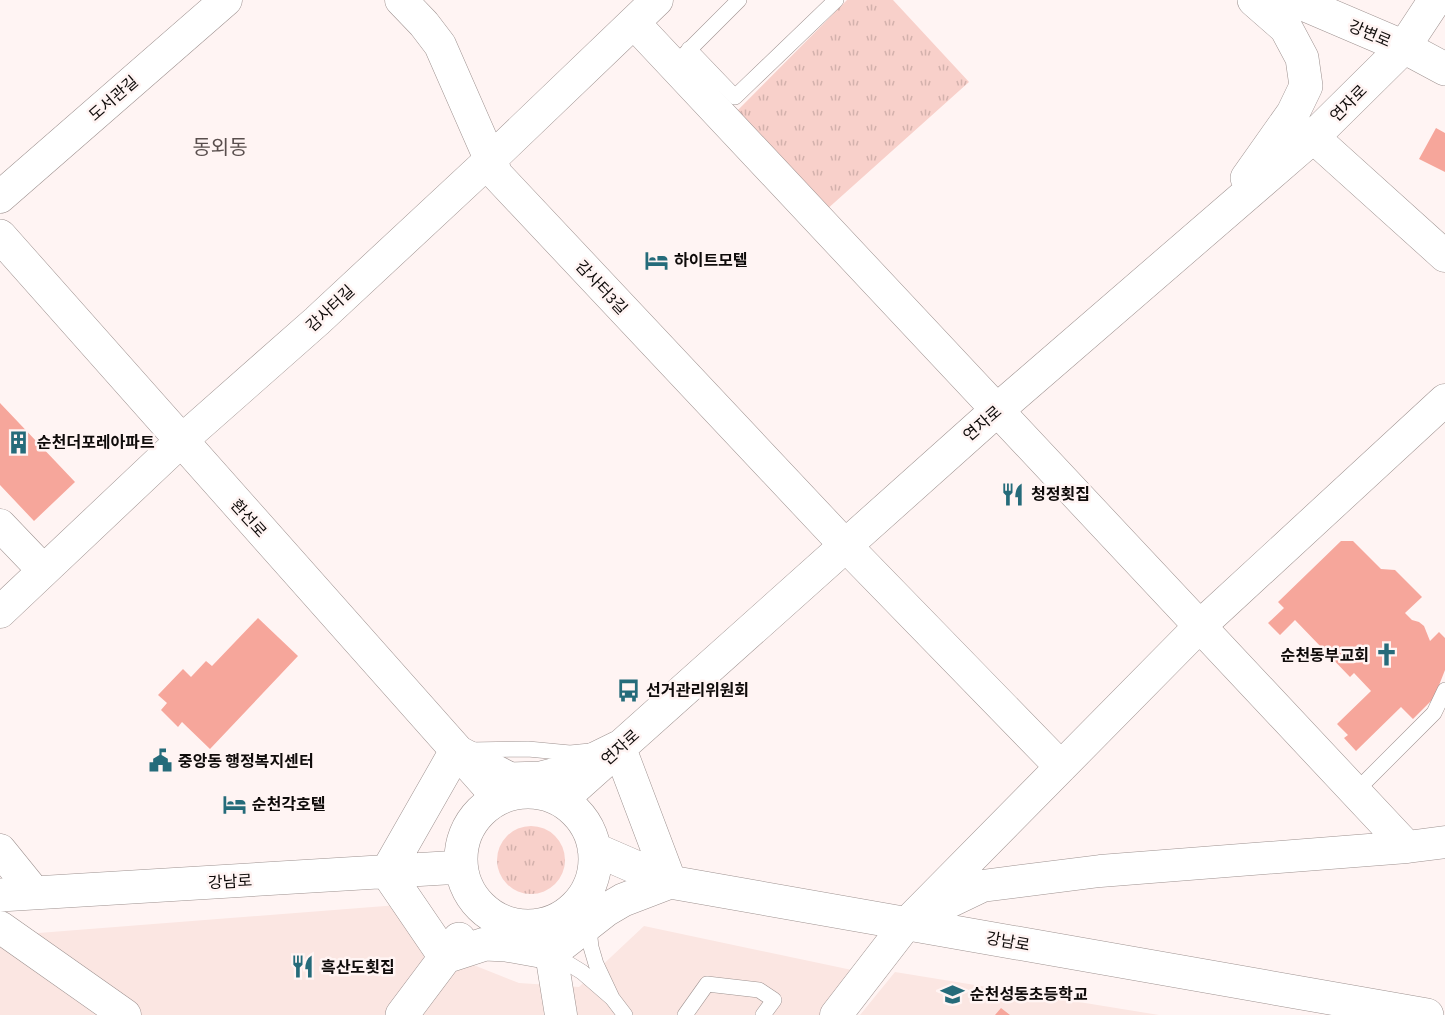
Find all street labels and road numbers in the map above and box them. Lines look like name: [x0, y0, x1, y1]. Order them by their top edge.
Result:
street label: 강변로: [1345, 15, 1394, 53]
street label: 도서관길: [84, 71, 143, 126]
street label: 연자로: [1325, 80, 1372, 127]
street label: 감사터3길: [570, 256, 632, 320]
street label: 감사터길: [302, 281, 360, 337]
street label: 연자로: [959, 401, 1007, 447]
street label: 환선로: [225, 495, 271, 543]
street label: 연자로: [597, 725, 645, 771]
street label: 강남로: [207, 870, 253, 894]
street label: 강남로: [984, 927, 1032, 957]

